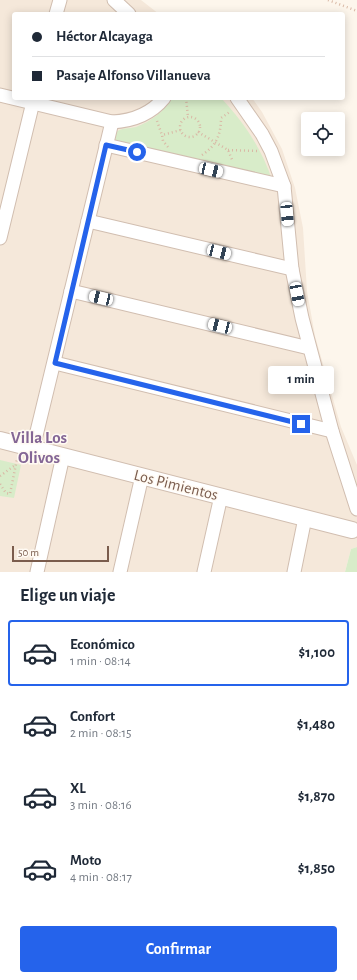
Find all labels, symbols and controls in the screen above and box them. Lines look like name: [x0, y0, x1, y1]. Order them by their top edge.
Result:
text: Héctor Alcayaga: [56, 29, 153, 44]
text: Pasaje Alfonso Villanueva: [56, 68, 211, 83]
map controls: [301, 112, 345, 156]
button: locate: [301, 112, 345, 156]
route start: [128, 143, 146, 161]
car: [198, 161, 224, 179]
car: [280, 202, 294, 226]
car: [206, 243, 232, 261]
car: [289, 281, 305, 307]
car: [88, 289, 114, 307]
car: [207, 317, 233, 335]
callout: 1 min: [268, 366, 334, 394]
text: 1 min: [287, 373, 315, 386]
route end: [292, 415, 310, 433]
district label: Villa Los Olivos: [11, 429, 68, 466]
street label: Los Pimientos: [132, 467, 220, 503]
scale bar: [12, 544, 109, 563]
text: 50 m: [18, 547, 39, 558]
text: Elige un viaje: [20, 587, 115, 605]
icon: car: [22, 635, 58, 671]
text: Económico: [70, 637, 135, 652]
text: $1,100: [298, 645, 335, 660]
text: 1 min · 08:14: [70, 655, 131, 668]
icon: car: [22, 707, 58, 743]
text: Confort: [70, 709, 115, 724]
text: $1,480: [297, 717, 335, 732]
text: 2 min · 08:15: [70, 727, 132, 740]
icon: car: [22, 779, 58, 815]
text: XL: [70, 781, 86, 796]
text: $1,870: [298, 789, 335, 804]
text: 3 min · 08:16: [70, 799, 132, 812]
icon: car: [22, 851, 58, 887]
text: Moto: [70, 853, 102, 868]
text: $1,850: [298, 861, 335, 876]
text: 4 min · 08:17: [70, 871, 132, 884]
button: Confirmar: [20, 926, 337, 972]

